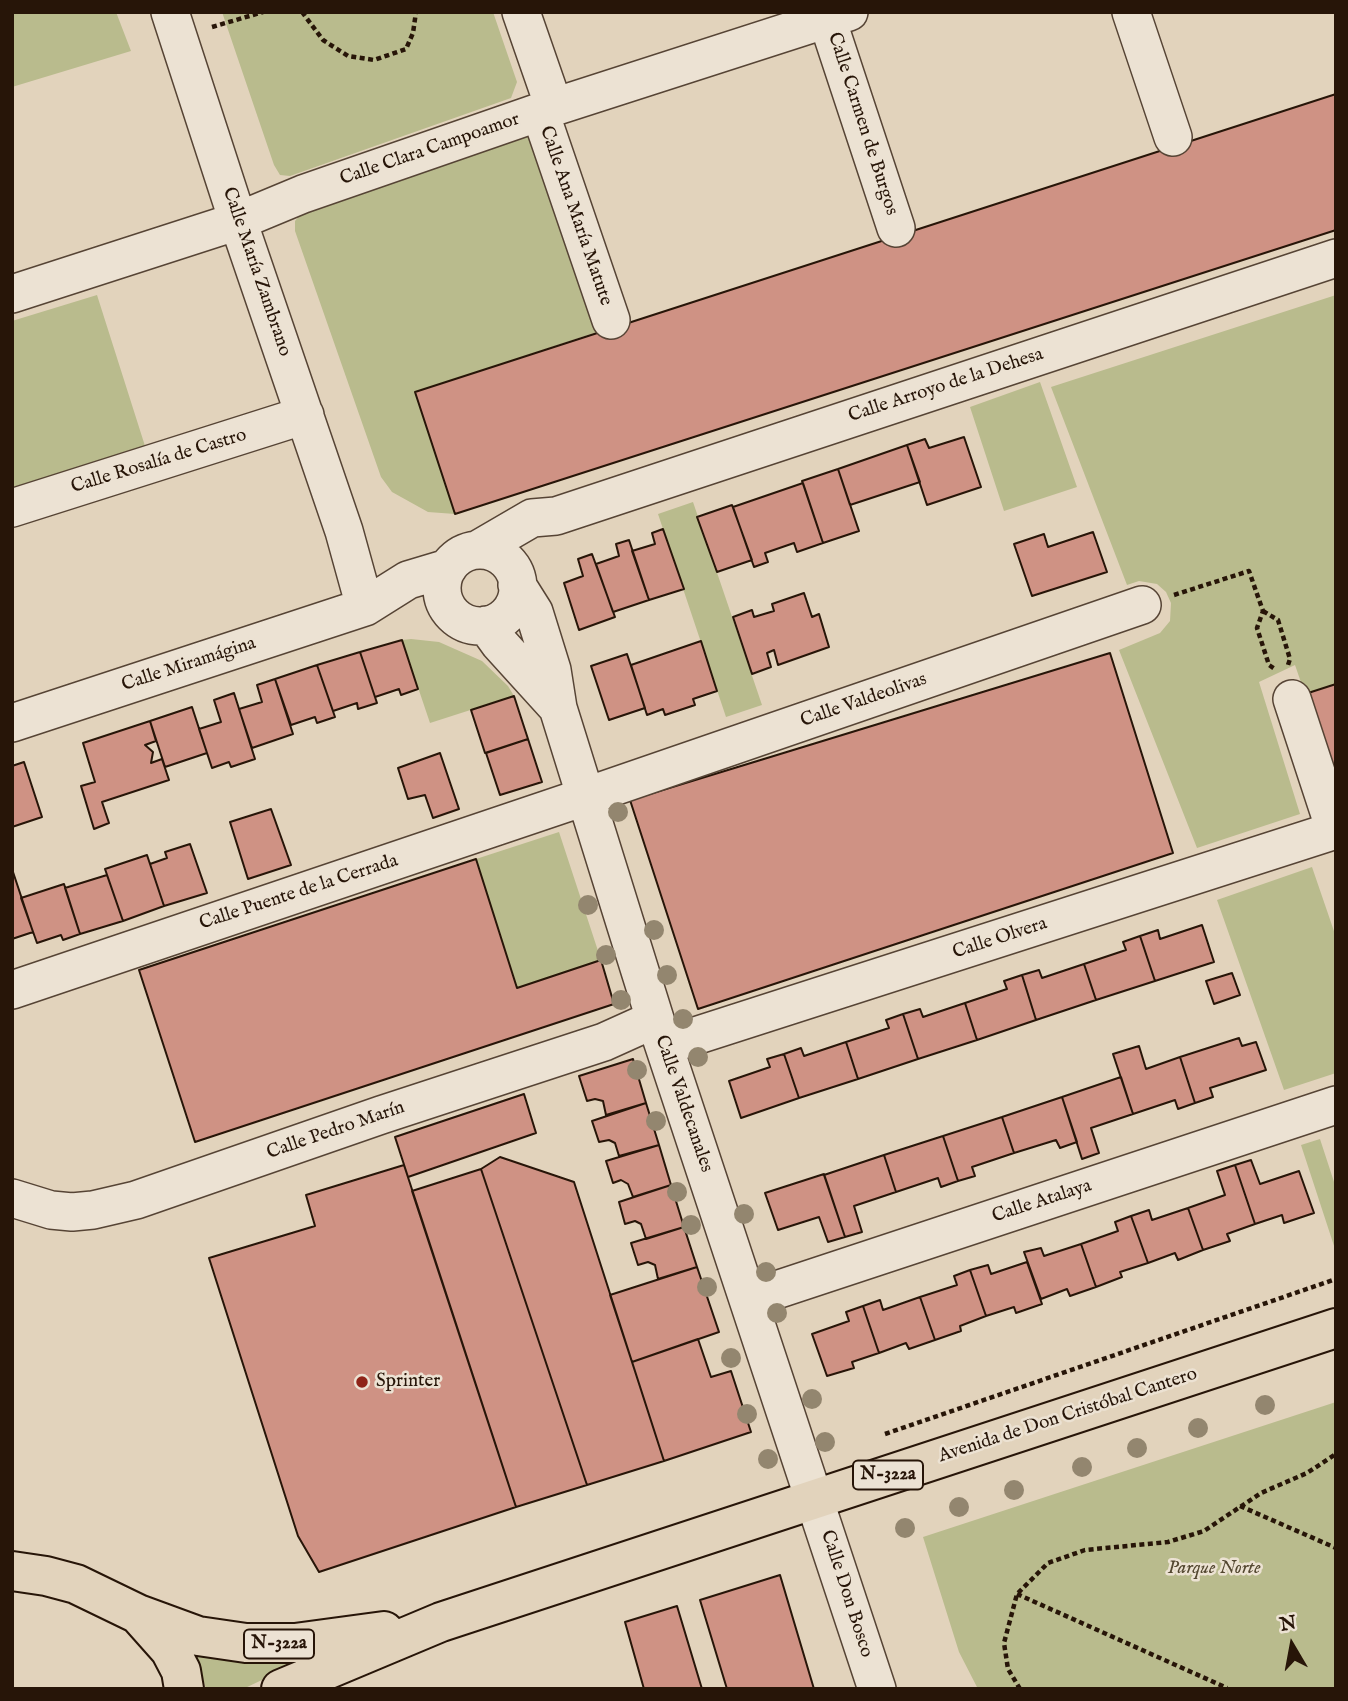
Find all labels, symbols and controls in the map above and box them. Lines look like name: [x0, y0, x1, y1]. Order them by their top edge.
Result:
street label: Calle Carmen de Burgos: [822, 30, 902, 218]
street label: Calle Clara Campoamor: [337, 109, 523, 191]
street label: Calle Ana María Matute: [534, 123, 616, 309]
street label: Calle María Zambrano: [216, 184, 296, 360]
street label: Calle Arroyo de la Dehesa: [846, 344, 1046, 428]
street label: Calle Rosalía de Castro: [68, 424, 250, 500]
street label: Calle Miramágina: [119, 633, 259, 697]
street label: Calle Valdeolivas: [798, 669, 930, 733]
street label: Calle Puente de la Cerrada: [197, 850, 401, 936]
street label: Calle Olvera: [950, 913, 1050, 965]
street label: Calle Valdecanales: [649, 1032, 717, 1176]
street label: Calle Pedro Marín: [264, 1097, 408, 1165]
street label: Calle Atalaya: [989, 1175, 1095, 1229]
street label: Avenida de Don Cristóbal Cantero: [936, 1363, 1200, 1469]
place label: Sprinter: [376, 1371, 440, 1393]
marker: Sprinter: [354, 1374, 370, 1390]
road number: N-322a: [853, 1460, 923, 1490]
street label: Calle Don Bosco: [815, 1527, 877, 1661]
park label: Parque Norte: [1167, 1558, 1261, 1580]
north arrow: [1257, 1610, 1327, 1680]
text: N: [1278, 1611, 1299, 1638]
road number: N-322a: [244, 1630, 314, 1658]

